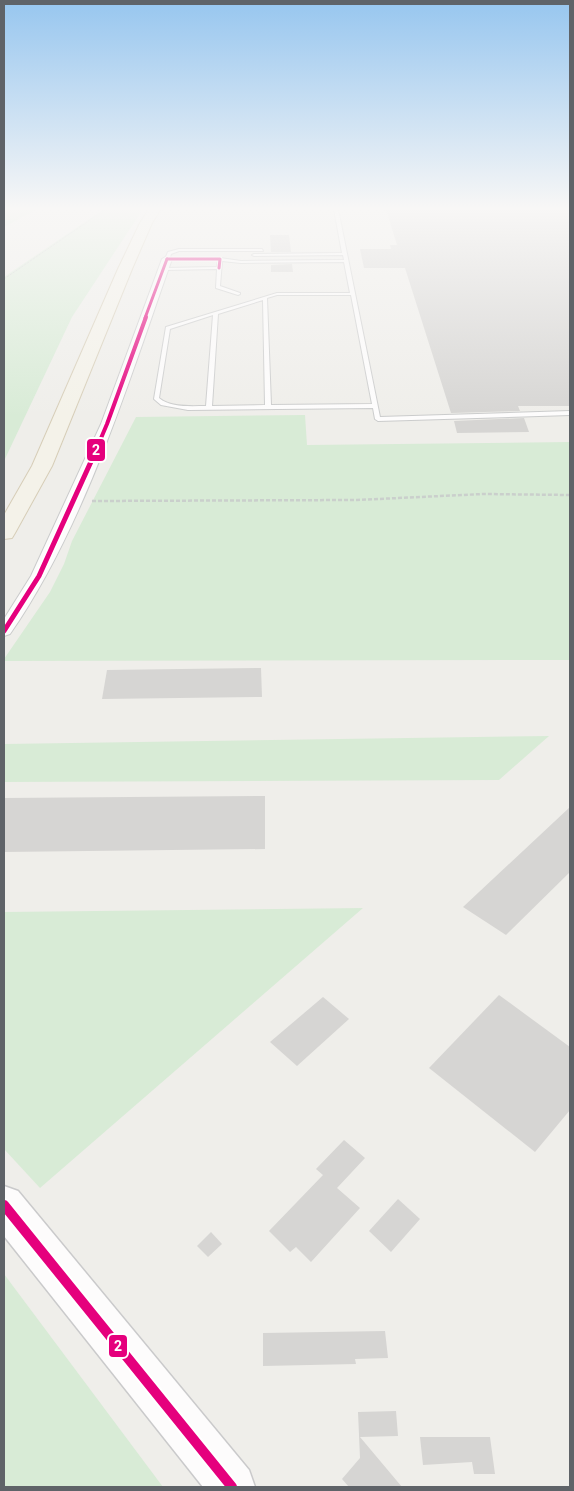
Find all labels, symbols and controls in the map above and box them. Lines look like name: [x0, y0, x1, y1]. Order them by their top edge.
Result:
line badge: 2: [86, 438, 106, 462]
text: 2: [92, 442, 100, 458]
line badge: 2: [108, 1334, 128, 1358]
text: 2: [114, 1338, 122, 1354]

